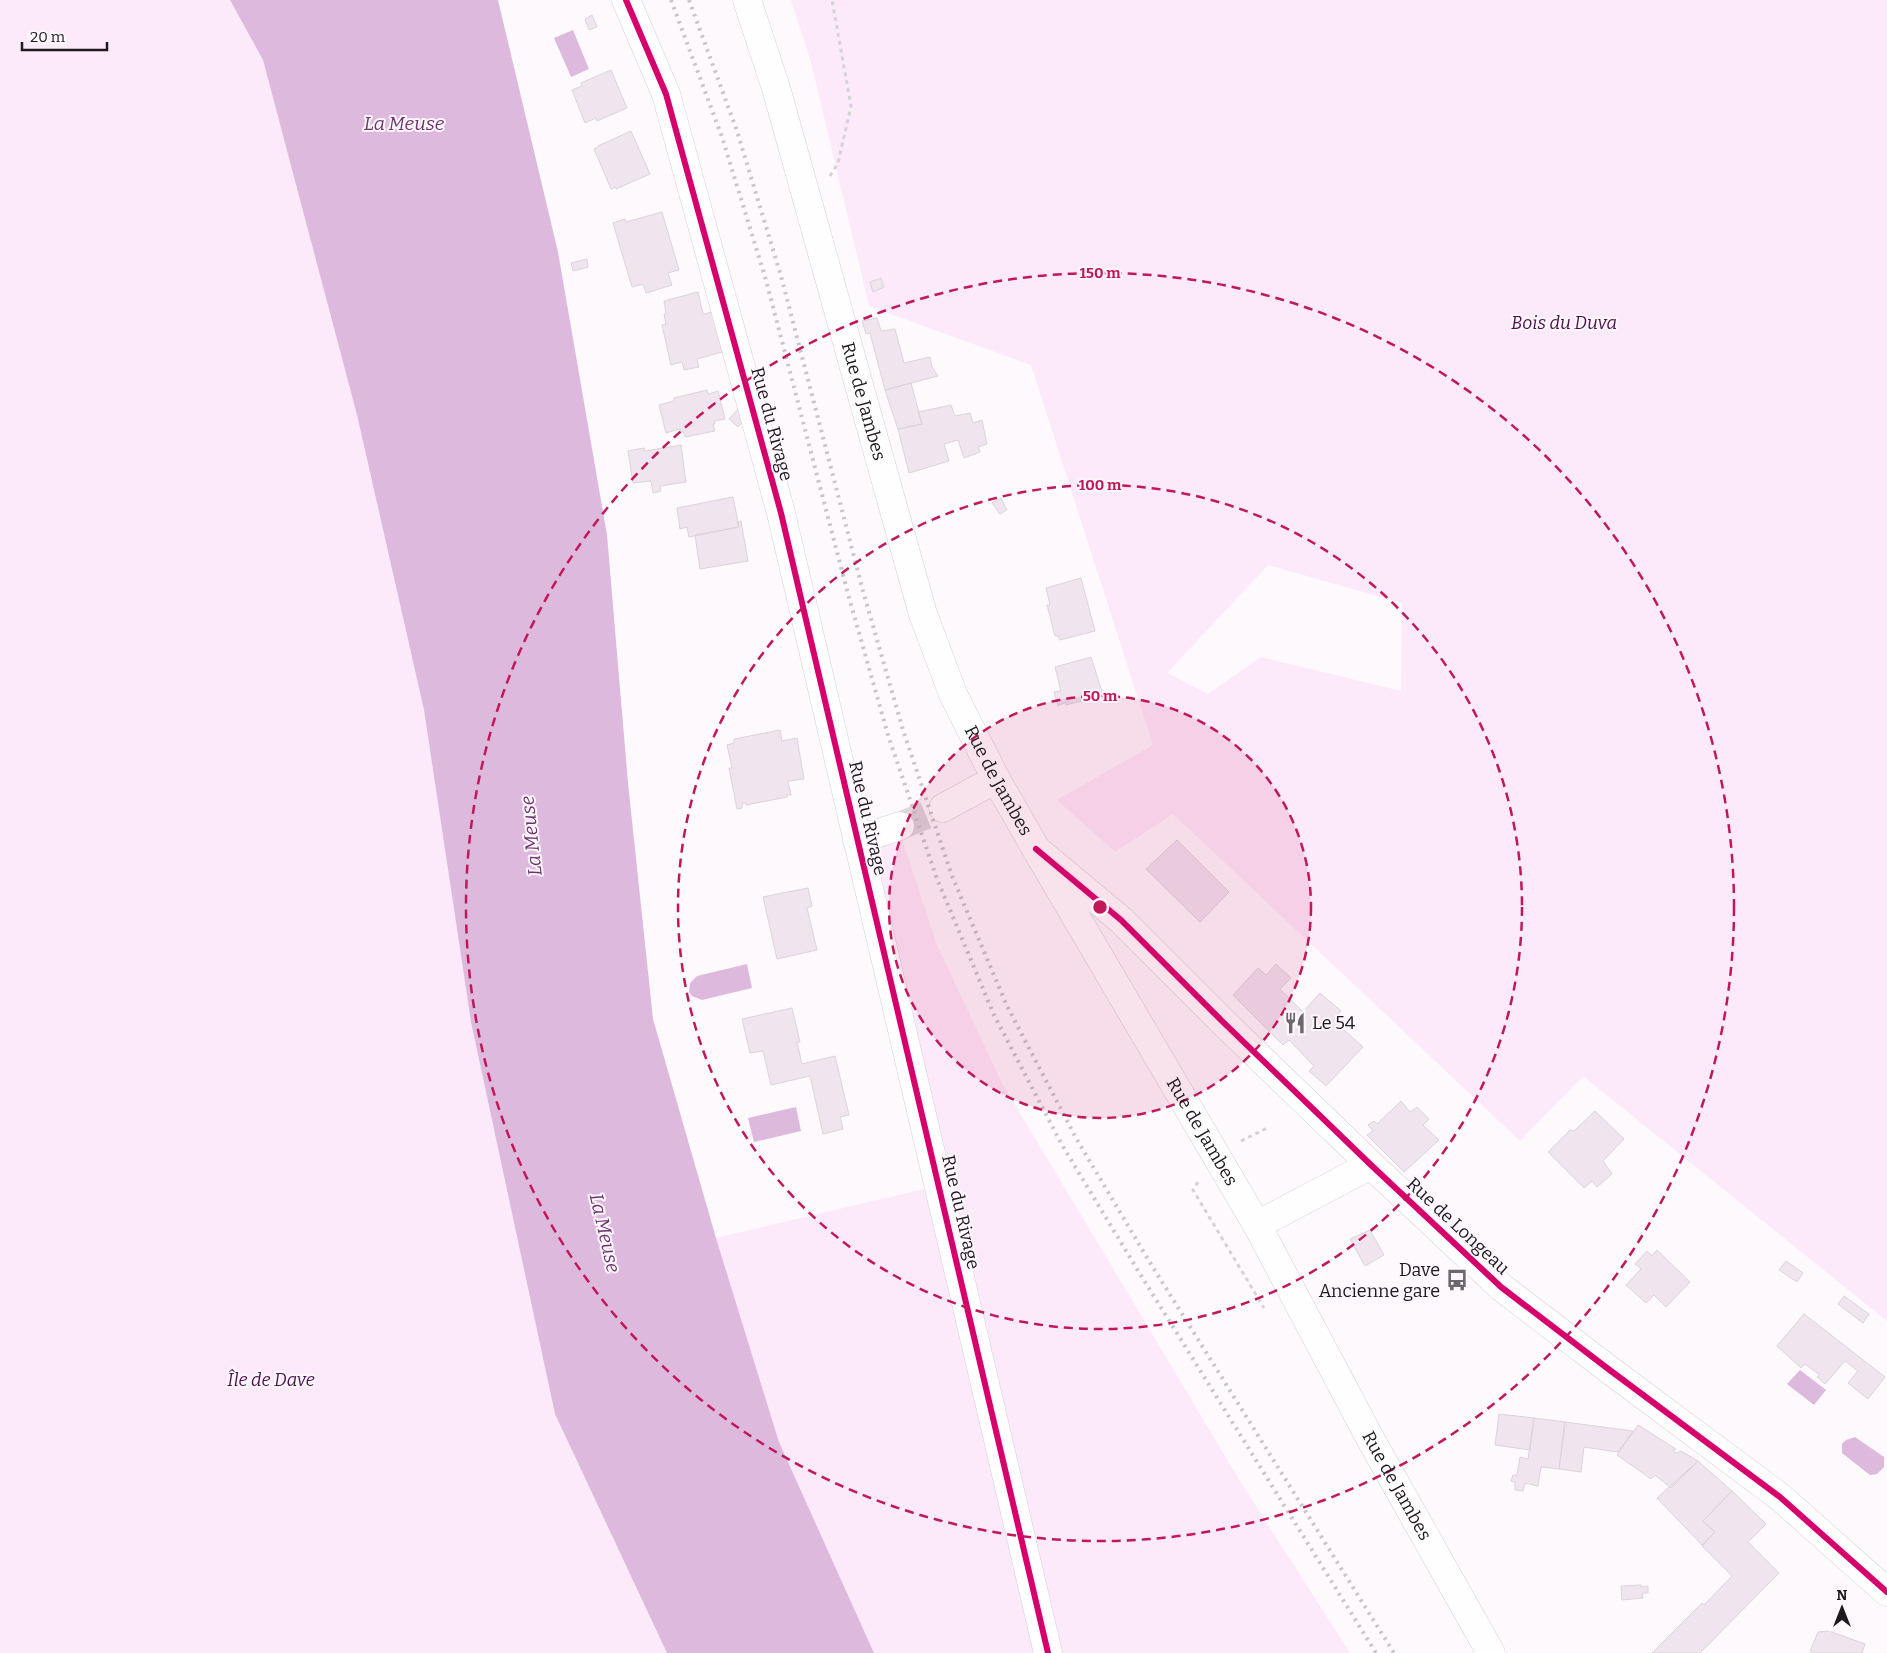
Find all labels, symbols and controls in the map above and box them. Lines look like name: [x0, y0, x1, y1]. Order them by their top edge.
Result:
scale bar: [22, 20, 108, 52]
text: 20 m: [30, 28, 66, 46]
water label: La Meuse: [364, 112, 445, 135]
text: 150 m: [1079, 264, 1121, 282]
park label: Bois du Duva: [1511, 312, 1617, 334]
street label: Rue de Jambes: [837, 340, 891, 463]
street label: Rue du Rivage: [746, 365, 798, 483]
text: 100 m: [1079, 476, 1122, 494]
text: 50 m: [1083, 687, 1118, 705]
street label: Rue de Jambes: [960, 722, 1037, 840]
street label: Rue du Rivage: [844, 759, 892, 877]
water label: La Meuse: [515, 794, 547, 877]
centre of rings: [1091, 898, 1109, 916]
restaurant icon: Le 54: [1282, 1010, 1308, 1036]
place label: Le 54: [1312, 1012, 1356, 1034]
street label: Rue de Jambes: [1162, 1074, 1242, 1190]
street label: Rue du Rivage: [937, 1153, 985, 1271]
street label: Rue de Longeau: [1402, 1173, 1514, 1279]
water label: La Meuse: [585, 1191, 625, 1275]
place label: Dave Ancienne gare: [1319, 1259, 1440, 1302]
bus stop icon: Dave Ancienne gare: [1444, 1267, 1470, 1293]
park label: Île de Dave: [227, 1369, 315, 1391]
street label: Rue de Jambes: [1357, 1427, 1436, 1544]
north arrow: [1817, 1583, 1867, 1633]
text: N: [1837, 1587, 1848, 1604]

